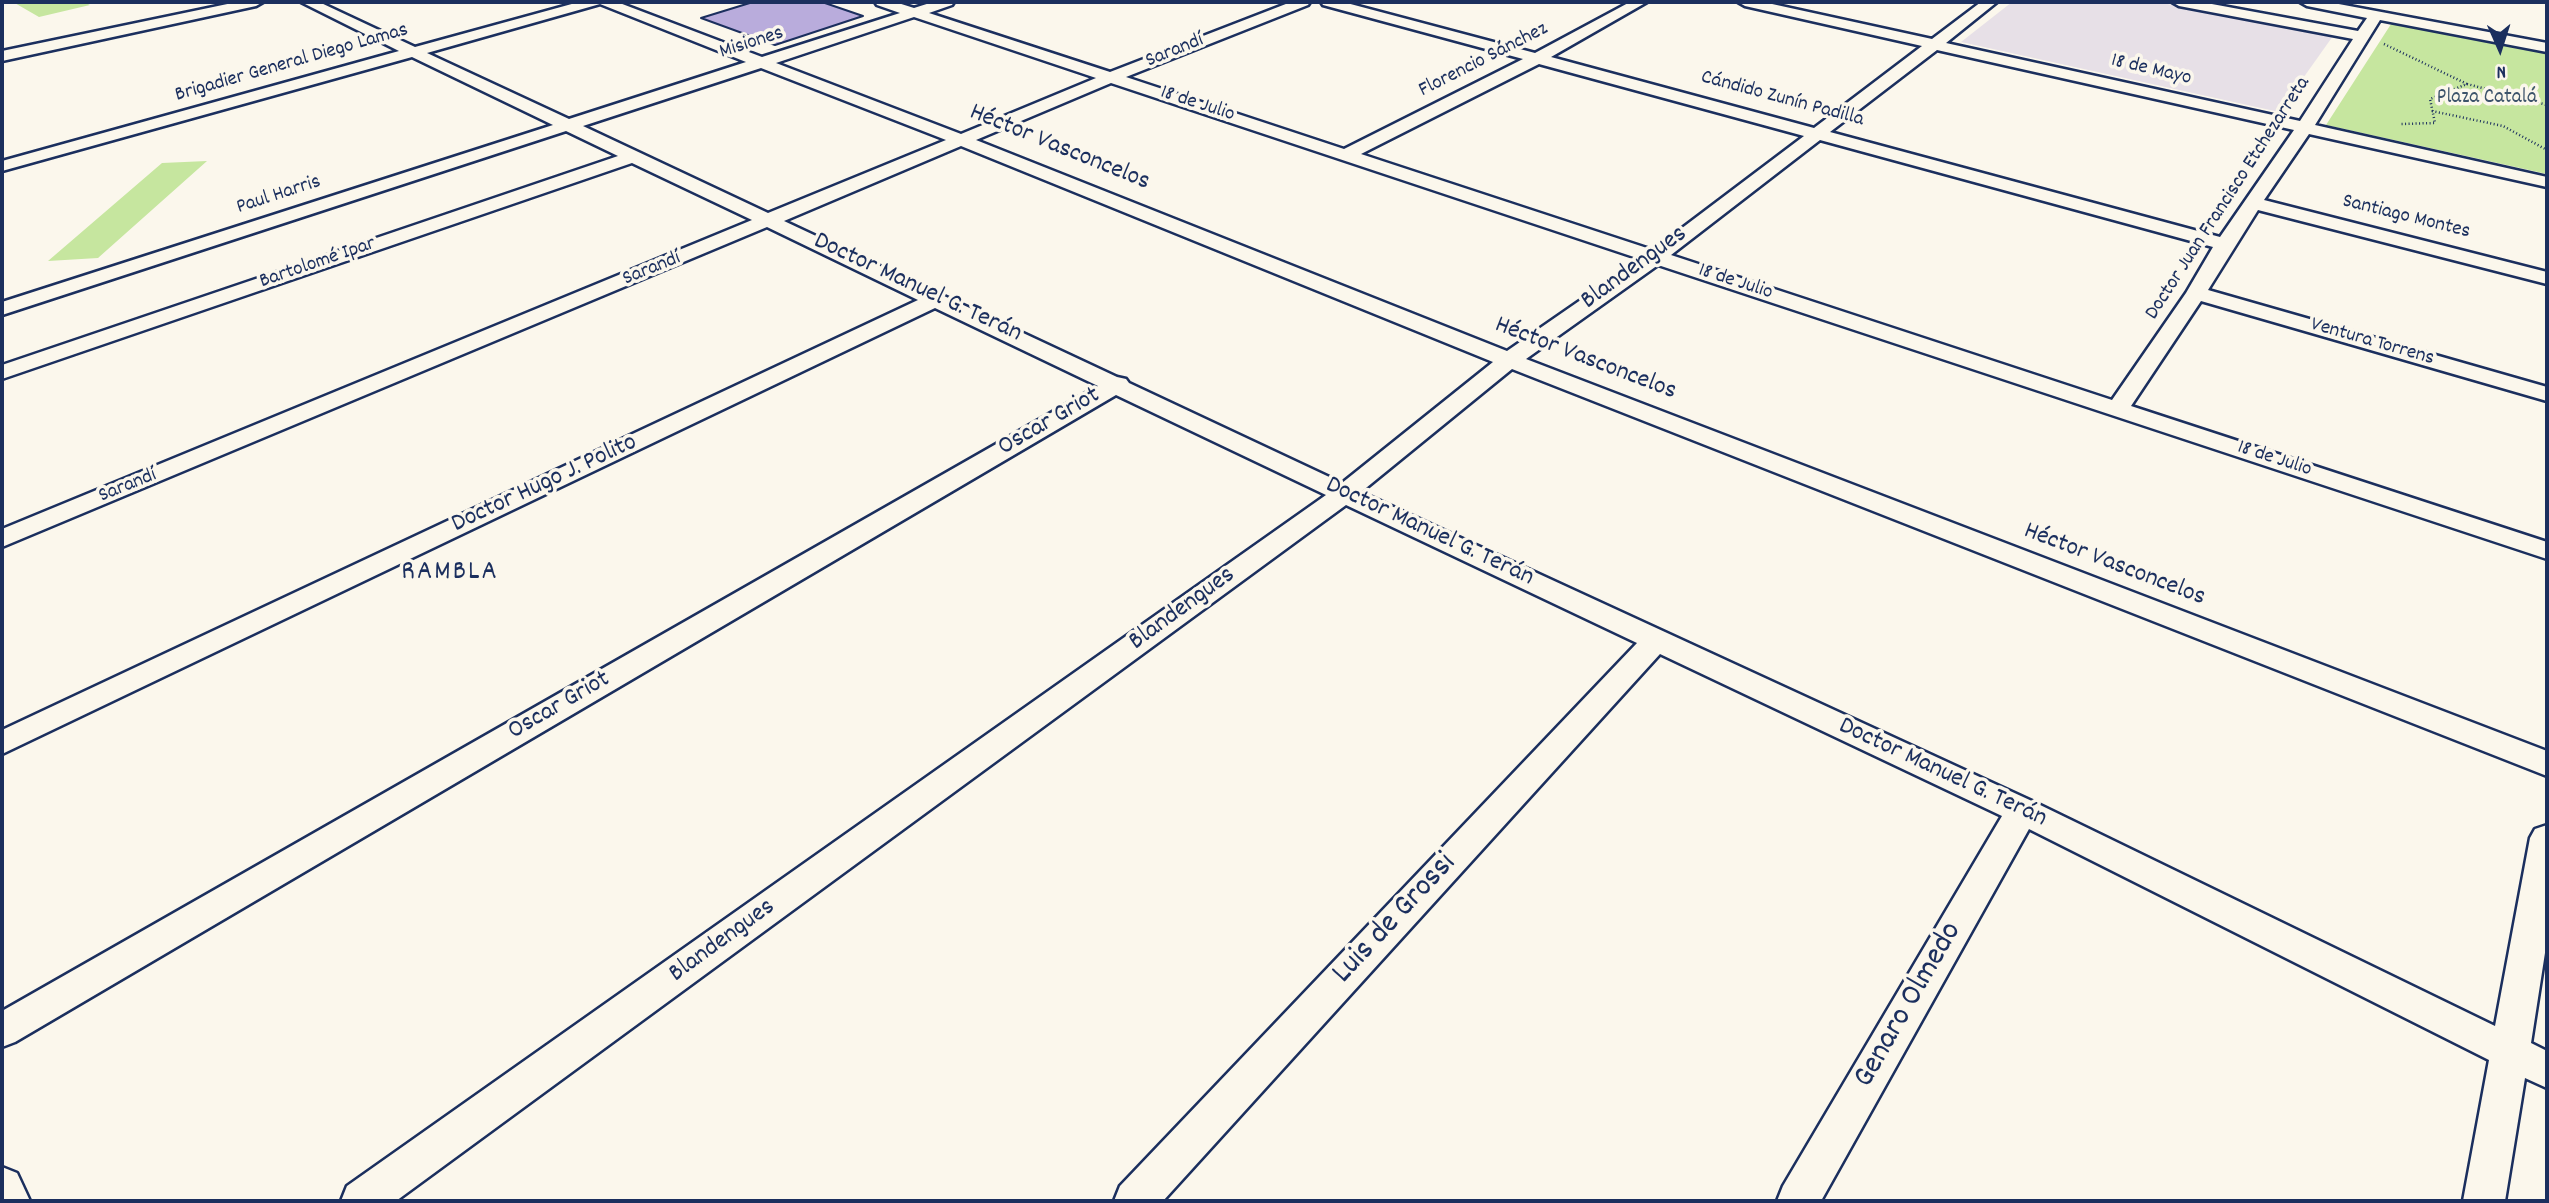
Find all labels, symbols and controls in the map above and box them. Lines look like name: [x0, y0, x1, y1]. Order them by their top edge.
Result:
north arrow: [2465, 14, 2535, 84]
street label: Florencio Sánchez: [1415, 18, 1553, 104]
street label: Brigadier General Diego Lamas: [173, 19, 411, 109]
street label: Misiones: [717, 22, 787, 66]
street label: Sarandí: [1142, 29, 1208, 75]
street label: 18 de Mayo: [2108, 50, 2194, 92]
text: N: [2496, 57, 2507, 84]
street label: Cándido Zunín Padilla: [1698, 66, 1866, 134]
street label: Doctor Juan Francisco Etchezarreta: [2141, 73, 2317, 325]
street label: 18 de Julio: [1157, 81, 1237, 129]
park label: Plaza Catalá: [2437, 86, 2537, 112]
street label: Héctor Vasconcelos: [964, 99, 1154, 199]
street label: Paul Harris: [234, 171, 324, 221]
street label: Santiago Montes: [2340, 190, 2472, 246]
street label: Blandengues: [1576, 220, 1694, 318]
street label: Doctor Manuel G. Terán: [808, 227, 1026, 351]
street label: Bartolomé Ipar: [257, 232, 379, 296]
street label: Sarandí: [619, 247, 685, 293]
street label: 18 de Julio: [1695, 259, 1775, 307]
street label: Héctor Vasconcelos: [1490, 311, 1680, 409]
street label: Ventura Torrens: [2307, 313, 2437, 373]
street label: Oscar Griot: [993, 381, 1107, 465]
street label: Doctor Hugo J. Polito: [447, 428, 643, 542]
street label: 18 de Julio: [2234, 436, 2314, 484]
street label: Sarandí: [95, 464, 161, 510]
street label: Doctor Manuel G. Terán: [1320, 471, 1538, 595]
street label: Héctor Vasconcelos: [2019, 517, 2209, 615]
district label: RAMBLA: [402, 557, 498, 591]
street label: Blandengues: [1124, 561, 1242, 659]
street label: Oscar Griot: [503, 665, 617, 749]
street label: Doctor Manuel G. Terán: [1833, 712, 2051, 836]
street label: Luis de Grossi: [1326, 847, 1466, 993]
street label: Blandengues: [664, 893, 782, 991]
street label: Genaro Olmedo: [1847, 916, 1973, 1096]

